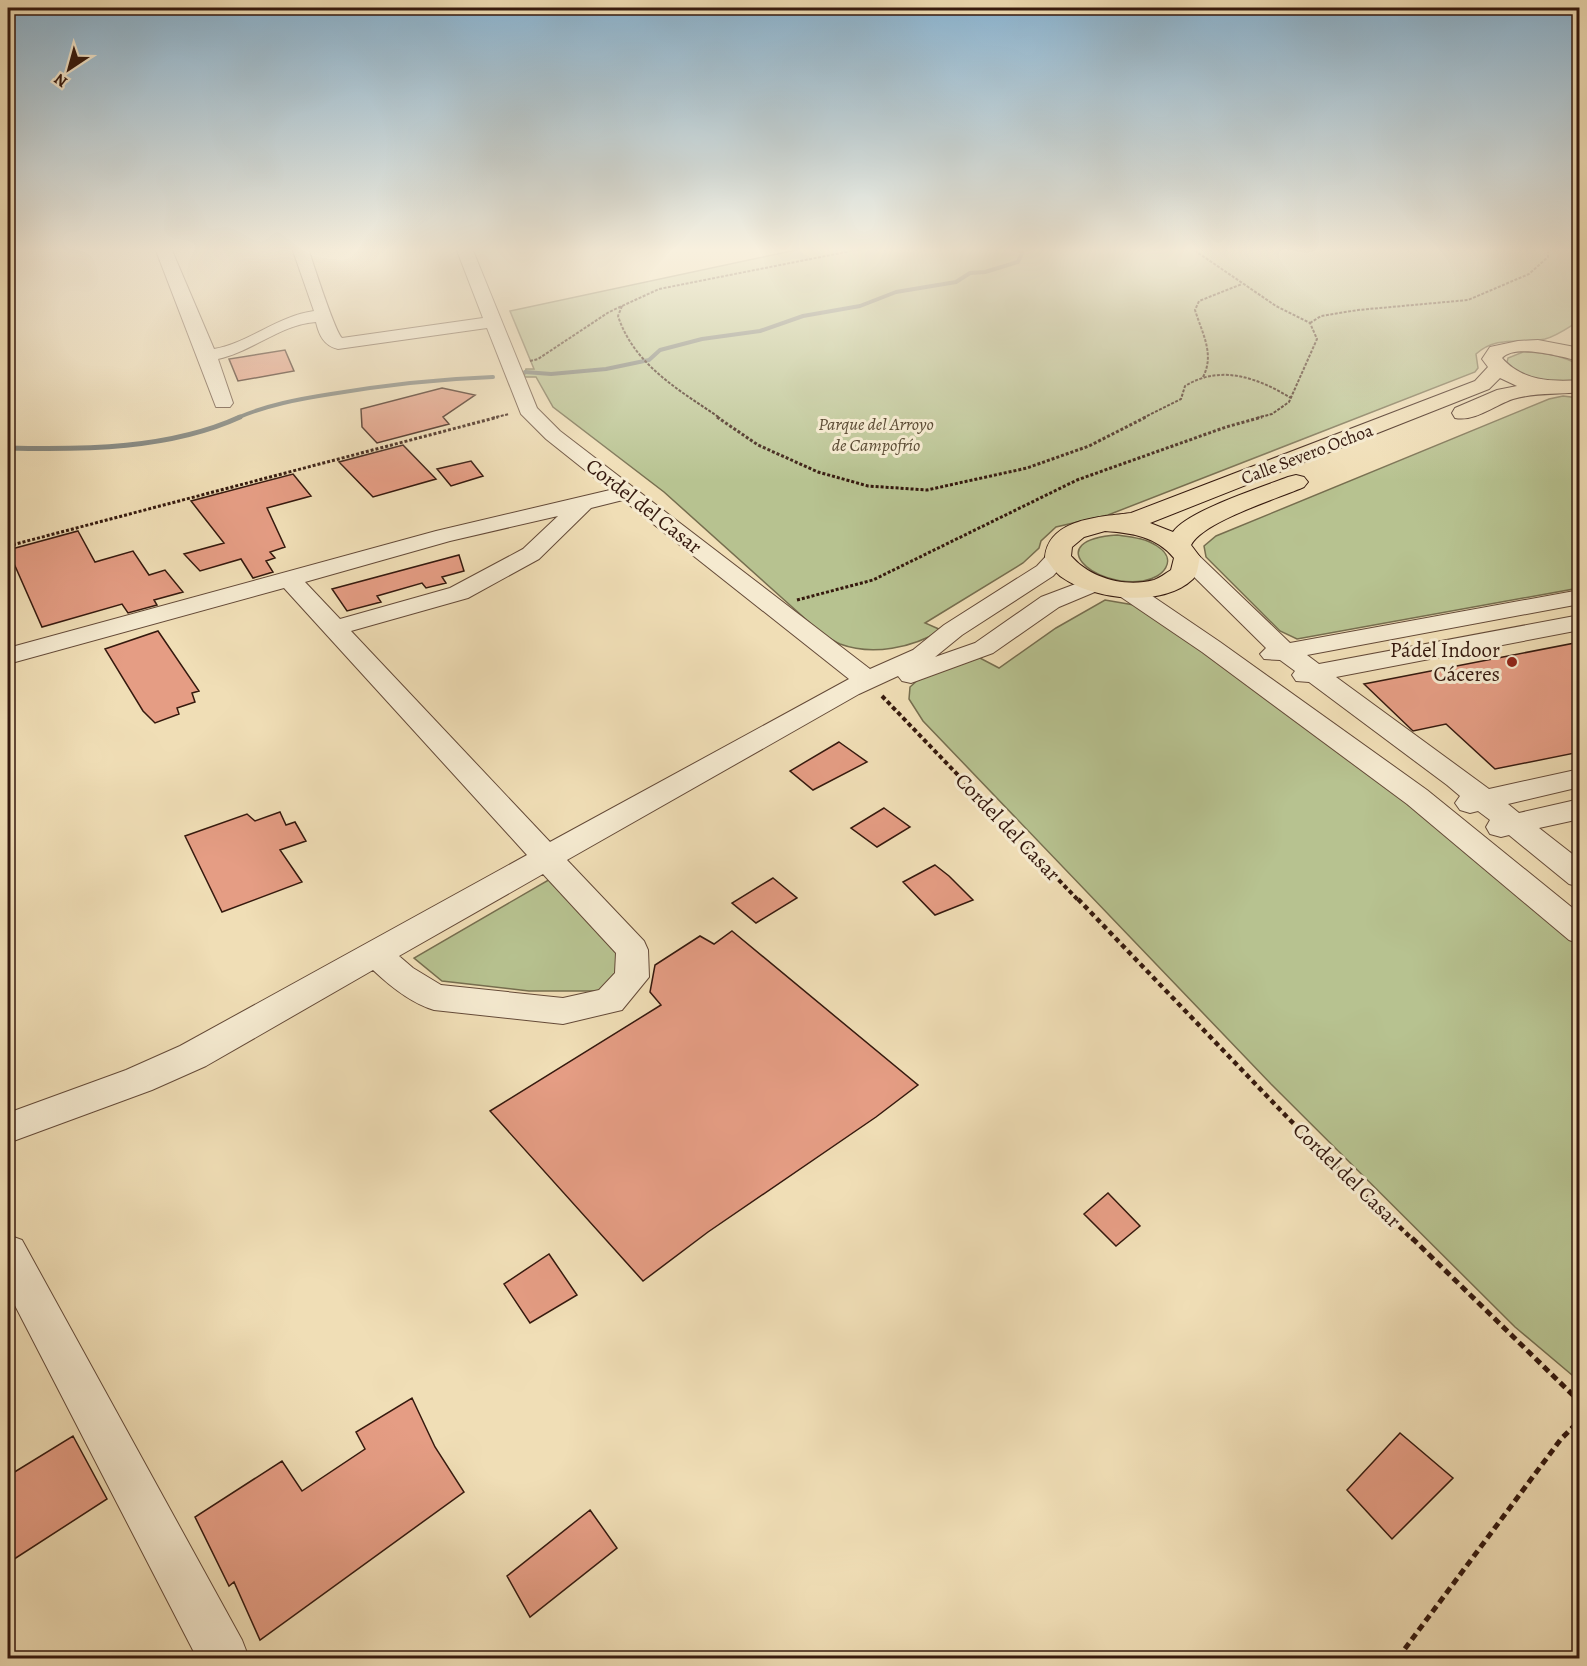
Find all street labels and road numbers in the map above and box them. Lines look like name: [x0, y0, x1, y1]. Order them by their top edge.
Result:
street label: Calle Severo Ochoa: [1238, 418, 1377, 490]
street label: Cordel del Casar: [580, 452, 708, 560]
street label: Cordel del Casar: [949, 767, 1067, 887]
street label: Cordel del Casar: [1287, 1116, 1407, 1234]

